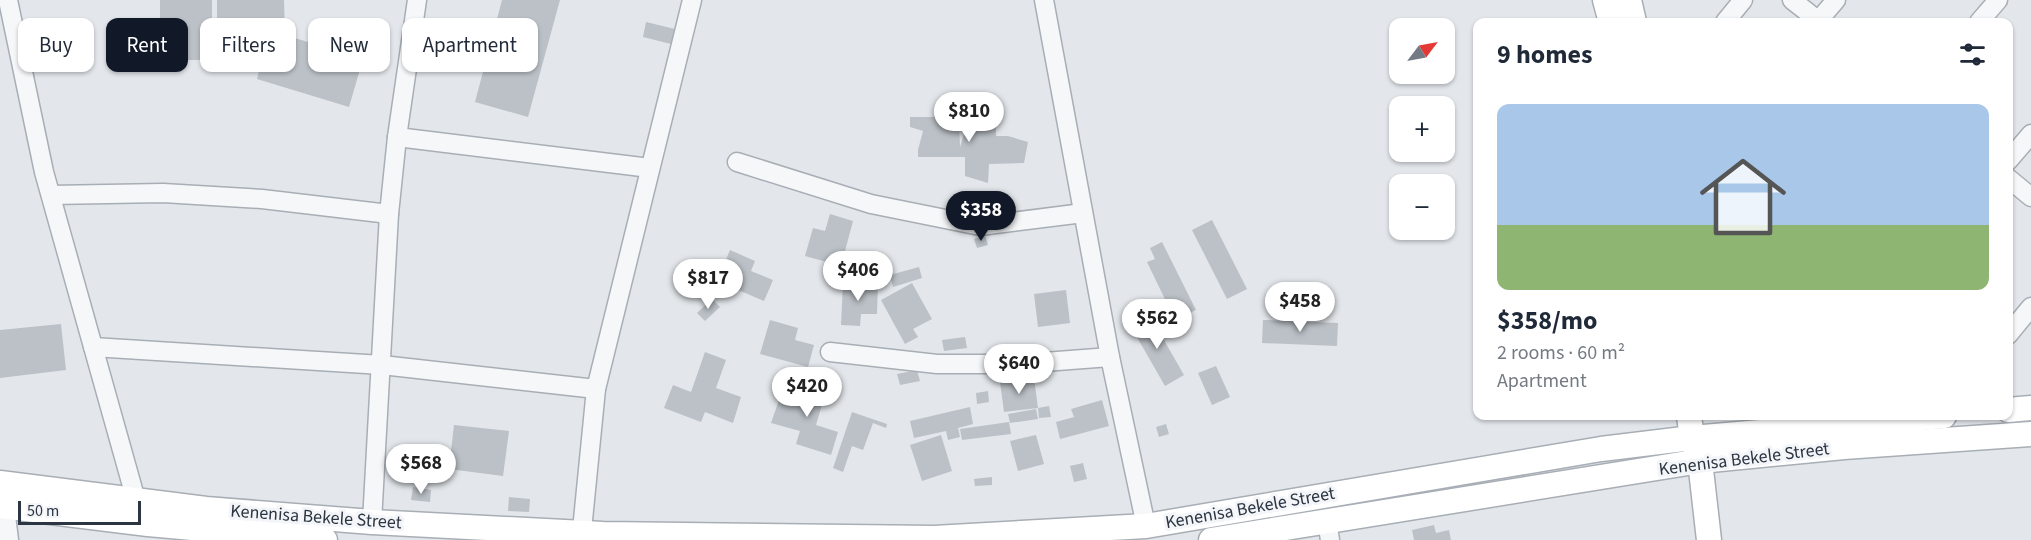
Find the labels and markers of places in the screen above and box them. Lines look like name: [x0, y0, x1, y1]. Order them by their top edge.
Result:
pin: $810: [933, 92, 1005, 143]
pin: $358: [945, 191, 1017, 242]
pin: $406: [822, 251, 894, 302]
pin: $817: [672, 259, 744, 310]
pin: $458: [1264, 282, 1336, 333]
pin: $562: [1121, 299, 1193, 350]
pin: $640: [983, 344, 1055, 395]
pin: $420: [771, 367, 843, 418]
pin: $568: [385, 444, 457, 495]

